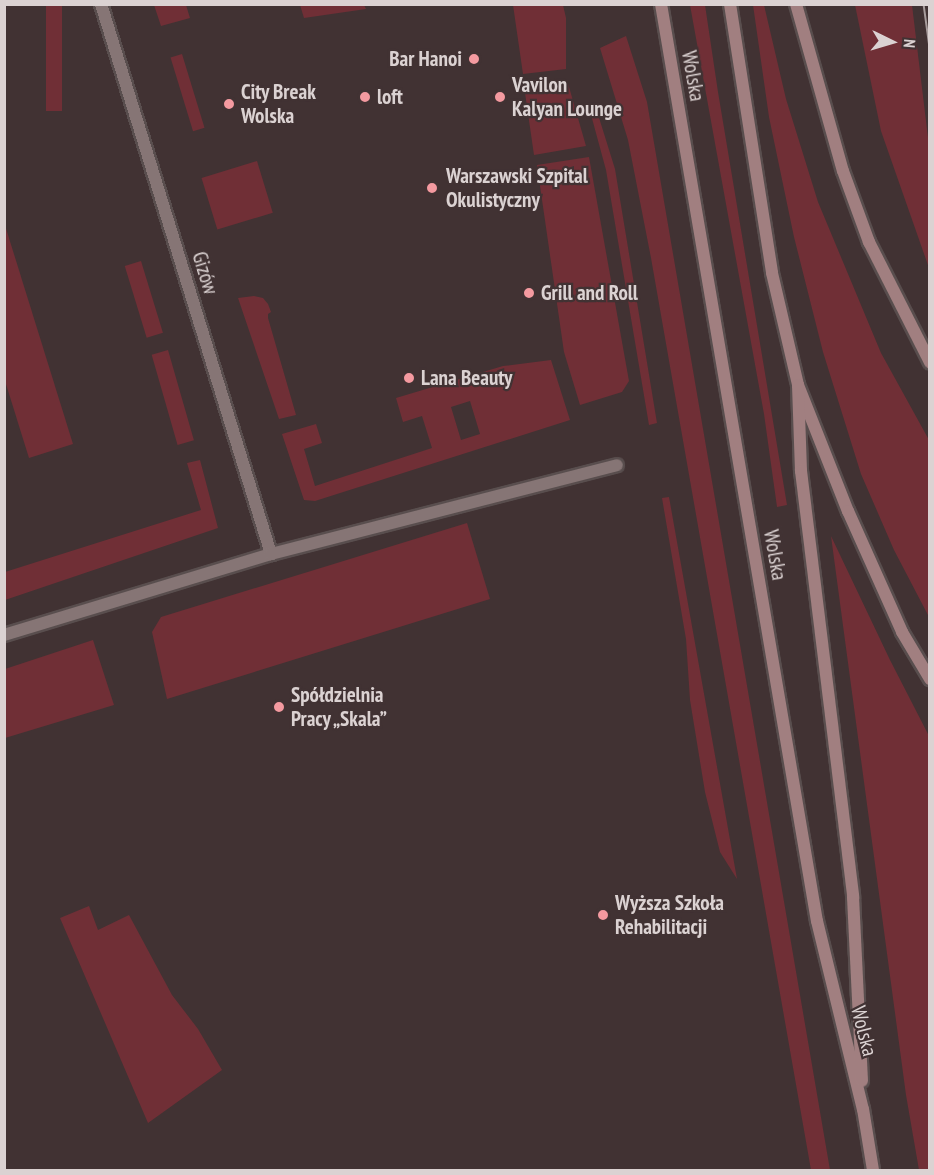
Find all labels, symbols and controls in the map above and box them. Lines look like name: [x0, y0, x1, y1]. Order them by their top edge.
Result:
north arrow: [862, 12, 922, 72]
text: N: [900, 38, 920, 49]
place label: Bar Hanoi: [389, 46, 462, 72]
street label: Wolska: [676, 49, 710, 103]
marker: Bar Hanoi: [467, 52, 481, 66]
place label: Vavilon Kalyan Lounge: [512, 72, 622, 122]
place label: City Break Wolska: [241, 79, 316, 129]
place label: loft: [377, 84, 403, 110]
marker: loft: [358, 90, 372, 104]
marker: Vavilon Kalyan Lounge: [493, 90, 507, 104]
marker: City Break Wolska: [222, 97, 236, 111]
place label: Warszawski Szpital Okulistyczny: [446, 163, 588, 213]
marker: Warszawski Szpital Okulistyczny: [423, 179, 441, 197]
street label: Gizów: [187, 249, 223, 297]
place label: Grill and Roll: [541, 280, 638, 306]
marker: Grill and Roll: [522, 286, 536, 300]
place label: Lana Beauty: [421, 365, 512, 391]
marker: Lana Beauty: [402, 371, 416, 385]
street label: Wolska: [758, 528, 792, 582]
place label: Spółdzielnia Pracy „Skala”: [291, 682, 389, 732]
marker: Spółdzielnia Pracy „Skala”: [272, 700, 286, 714]
place label: Wyższa Szkoła Rehabilitacji: [615, 890, 724, 940]
marker: Wyższa Szkoła Rehabilitacji: [596, 908, 610, 922]
street label: Wolska: [846, 1003, 882, 1059]

